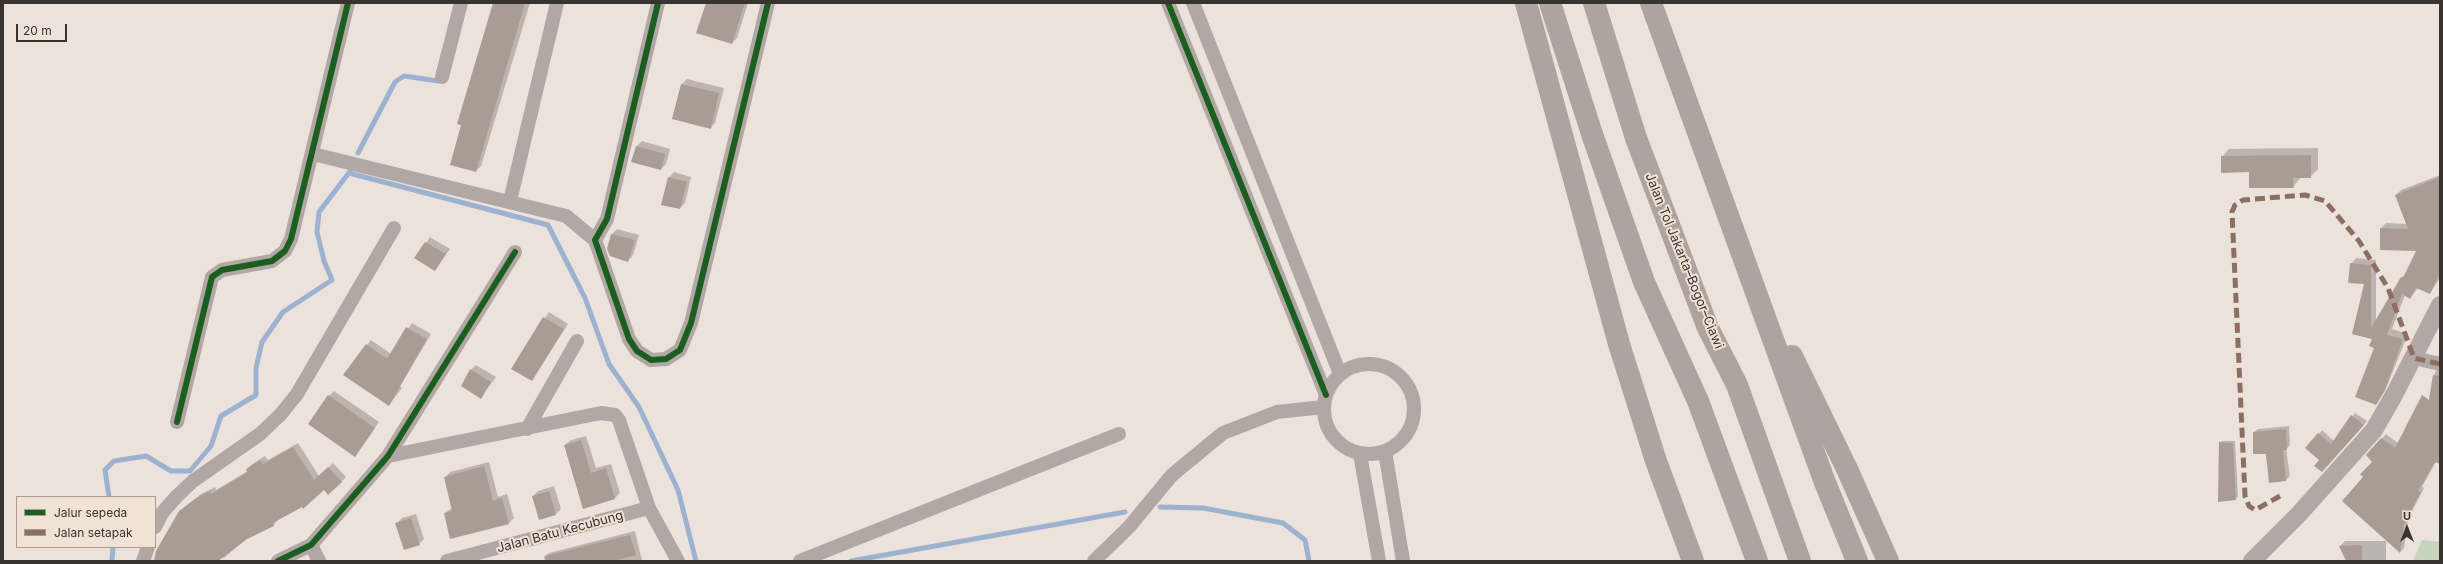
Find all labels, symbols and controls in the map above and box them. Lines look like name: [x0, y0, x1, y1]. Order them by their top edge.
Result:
scale bar: [18, 16, 69, 42]
text: 20 m: [23, 23, 52, 38]
street label: Jalan Tol Jakarta–Bogor–Ciawi: [1642, 171, 1726, 351]
legend: [16, 496, 156, 548]
text: Jalur sepeda: [54, 505, 127, 520]
street label: Jalan Batu Kecubung: [495, 508, 625, 556]
north arrow: [2387, 508, 2427, 548]
text: U: [2403, 509, 2411, 523]
text: Jalan setapak: [54, 525, 133, 540]

